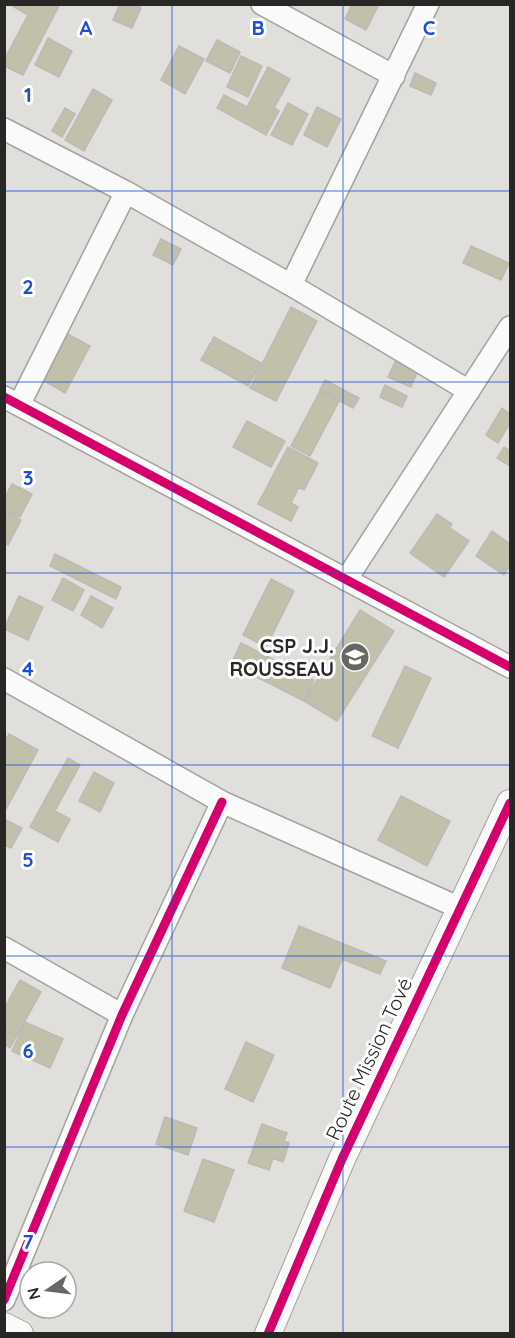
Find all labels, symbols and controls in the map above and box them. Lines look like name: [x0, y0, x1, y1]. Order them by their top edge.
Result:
text: A: [80, 15, 93, 40]
text: B: [251, 15, 265, 40]
text: C: [423, 15, 436, 40]
text: 1: [24, 82, 32, 107]
text: 2: [22, 274, 34, 299]
text: 3: [23, 465, 33, 490]
place label: CSP J.J. ROUSSEAU: [229, 633, 334, 681]
school or university icon: CSP J.J. ROUSSEAU: [339, 641, 371, 673]
text: 4: [22, 656, 34, 681]
text: 5: [22, 847, 34, 872]
street label: Route Mission Tové: [320, 973, 417, 1144]
text: 6: [22, 1038, 34, 1063]
text: 7: [23, 1229, 34, 1254]
north arrow: [18, 1260, 78, 1320]
text: N: [22, 1286, 45, 1302]

